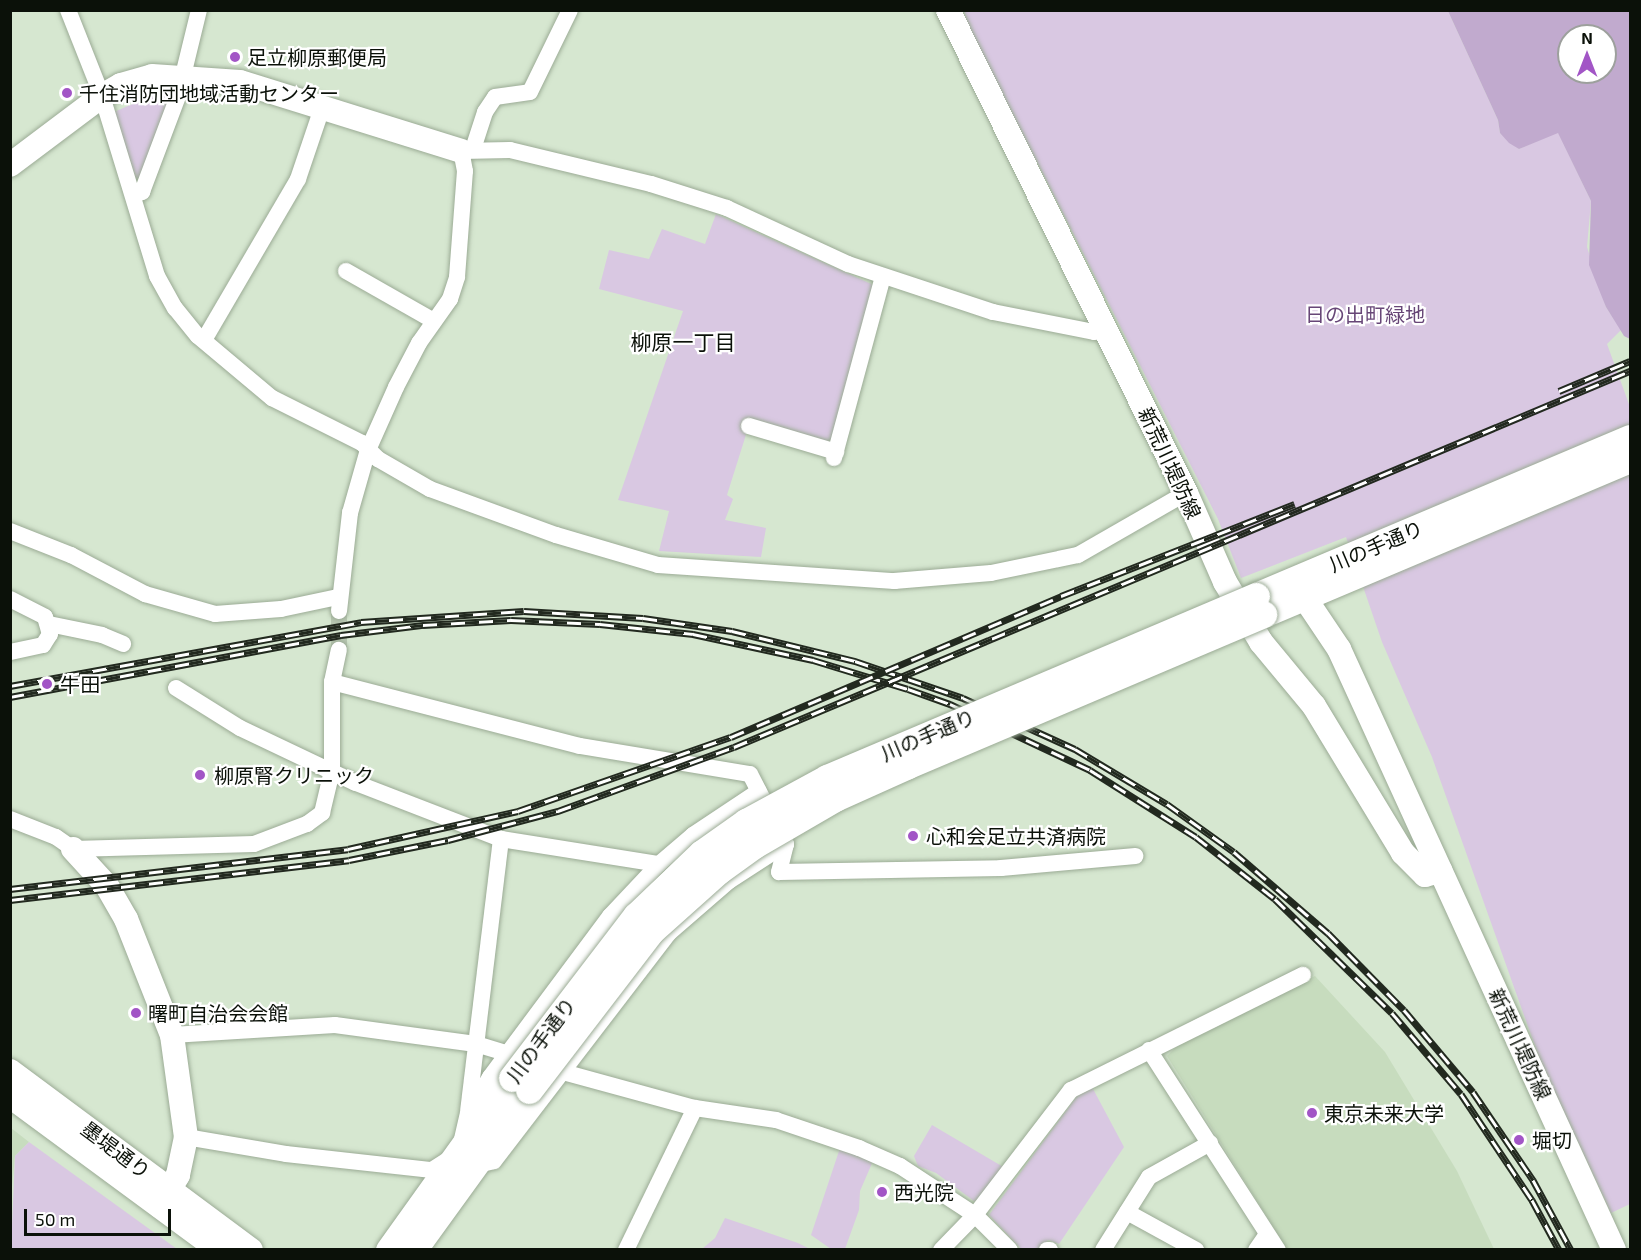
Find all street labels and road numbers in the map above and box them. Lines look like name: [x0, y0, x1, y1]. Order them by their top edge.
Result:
street label: 新荒川堤防線: [1134, 404, 1206, 522]
street label: 川の手通り: [1325, 515, 1427, 577]
street label: 川の手通り: [877, 704, 979, 766]
street label: 新荒川堤防線: [1484, 985, 1556, 1103]
street label: 川の手通り: [501, 993, 581, 1087]
street label: 墨堤通り: [77, 1116, 155, 1184]

